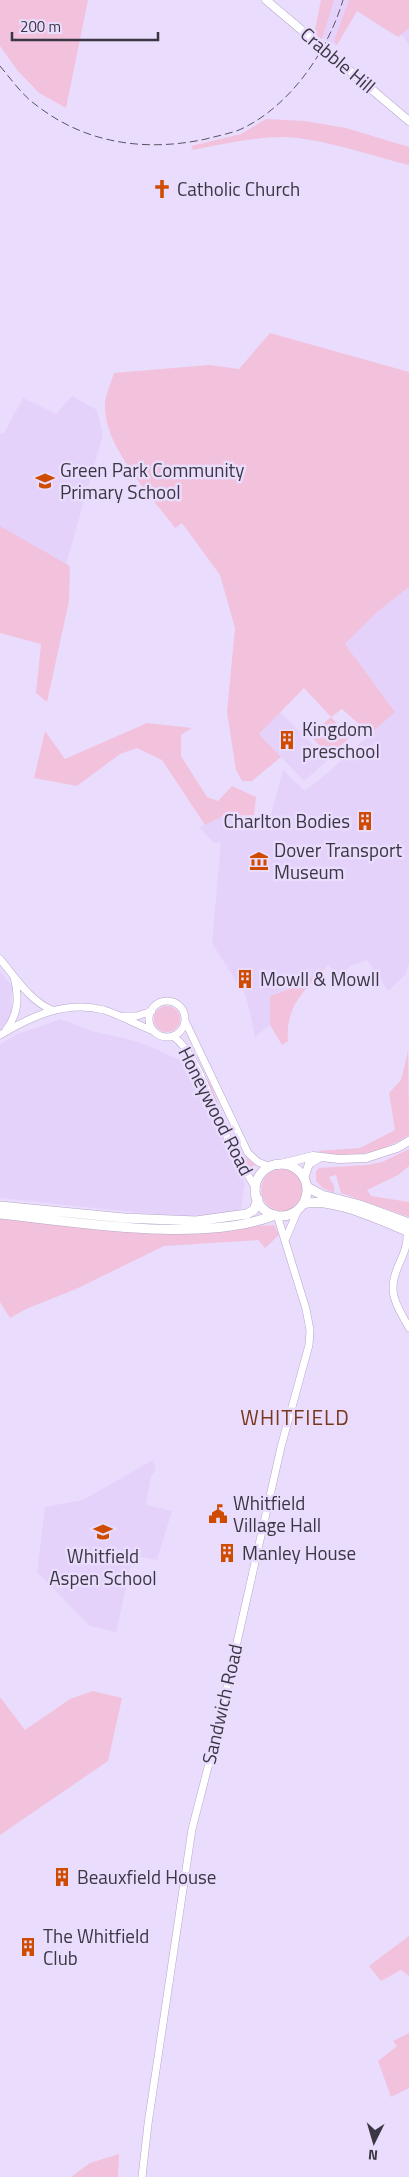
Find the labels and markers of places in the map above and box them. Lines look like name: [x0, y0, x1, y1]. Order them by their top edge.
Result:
place label: Catholic Church: [177, 174, 300, 203]
church icon: Catholic Church: [151, 178, 173, 200]
place label: Green Park Community Primary School: [60, 455, 244, 506]
school or university icon: Green Park Community Primary School: [34, 470, 56, 492]
place label: Kingdom preschool: [302, 714, 380, 765]
building icon: Kingdom preschool: [276, 729, 298, 751]
place label: Charlton Bodies: [224, 806, 350, 835]
building icon: Charlton Bodies: [354, 810, 376, 832]
place label: Dover Transport Museum: [274, 835, 403, 886]
museum icon: Dover Transport Museum: [248, 850, 270, 872]
place label: Mowll & Mowll: [260, 964, 380, 993]
building icon: Mowll & Mowll: [234, 968, 256, 990]
place label: Whitfield Village Hall: [233, 1488, 321, 1539]
public building icon: Whitfield Village Hall: [207, 1503, 229, 1525]
school or university icon: Whitfield Aspen School: [92, 1521, 114, 1543]
place label: Manley House: [242, 1538, 356, 1567]
place label: Whitfield Aspen School: [49, 1541, 157, 1592]
building icon: Manley House: [216, 1542, 238, 1564]
place label: Beauxfield House: [77, 1862, 216, 1891]
building icon: Beauxfield House: [51, 1866, 73, 1888]
place label: The Whitfield Club: [43, 1921, 149, 1972]
building icon: The Whitfield Club: [17, 1936, 39, 1958]

